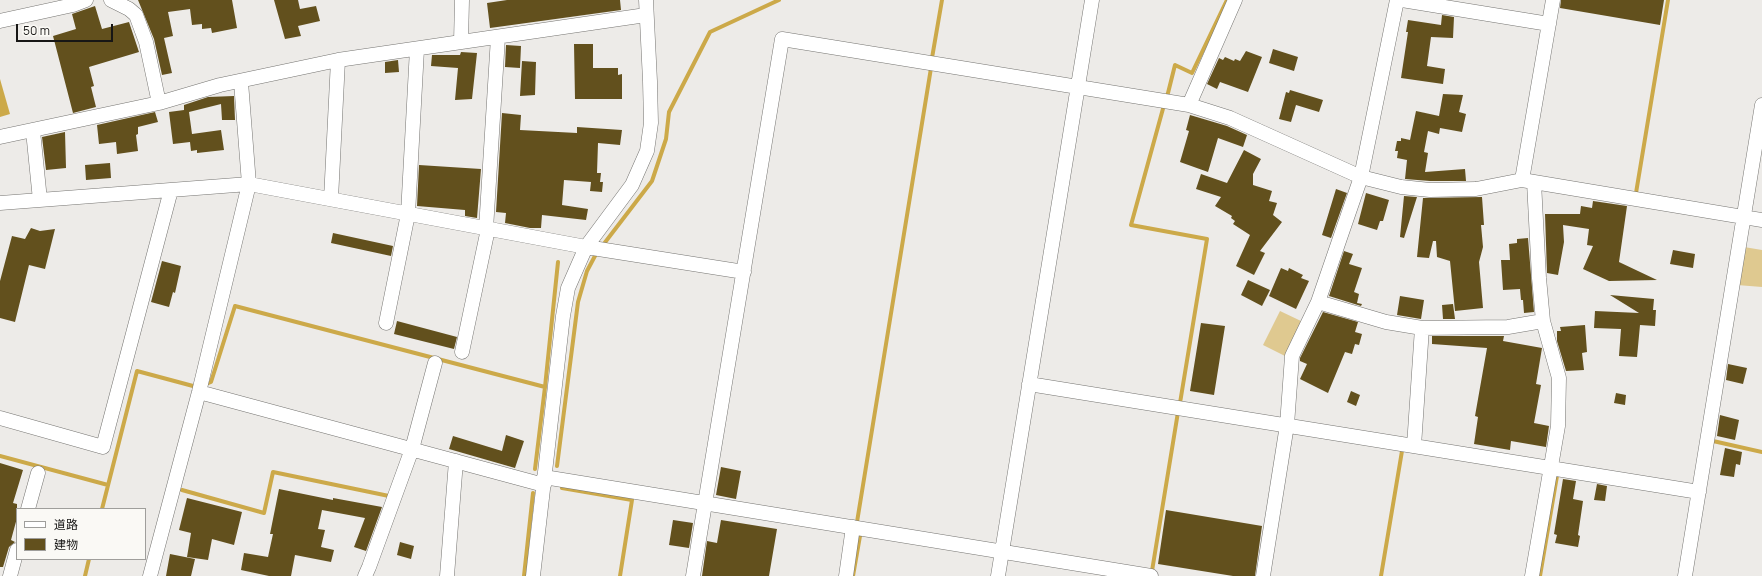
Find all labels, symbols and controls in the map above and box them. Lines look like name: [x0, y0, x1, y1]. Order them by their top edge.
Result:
scale bar: [18, 16, 115, 42]
text: 50 m: [23, 22, 50, 39]
legend: [16, 508, 146, 560]
text: 道路: [54, 516, 78, 533]
text: 建物: [54, 536, 78, 553]

